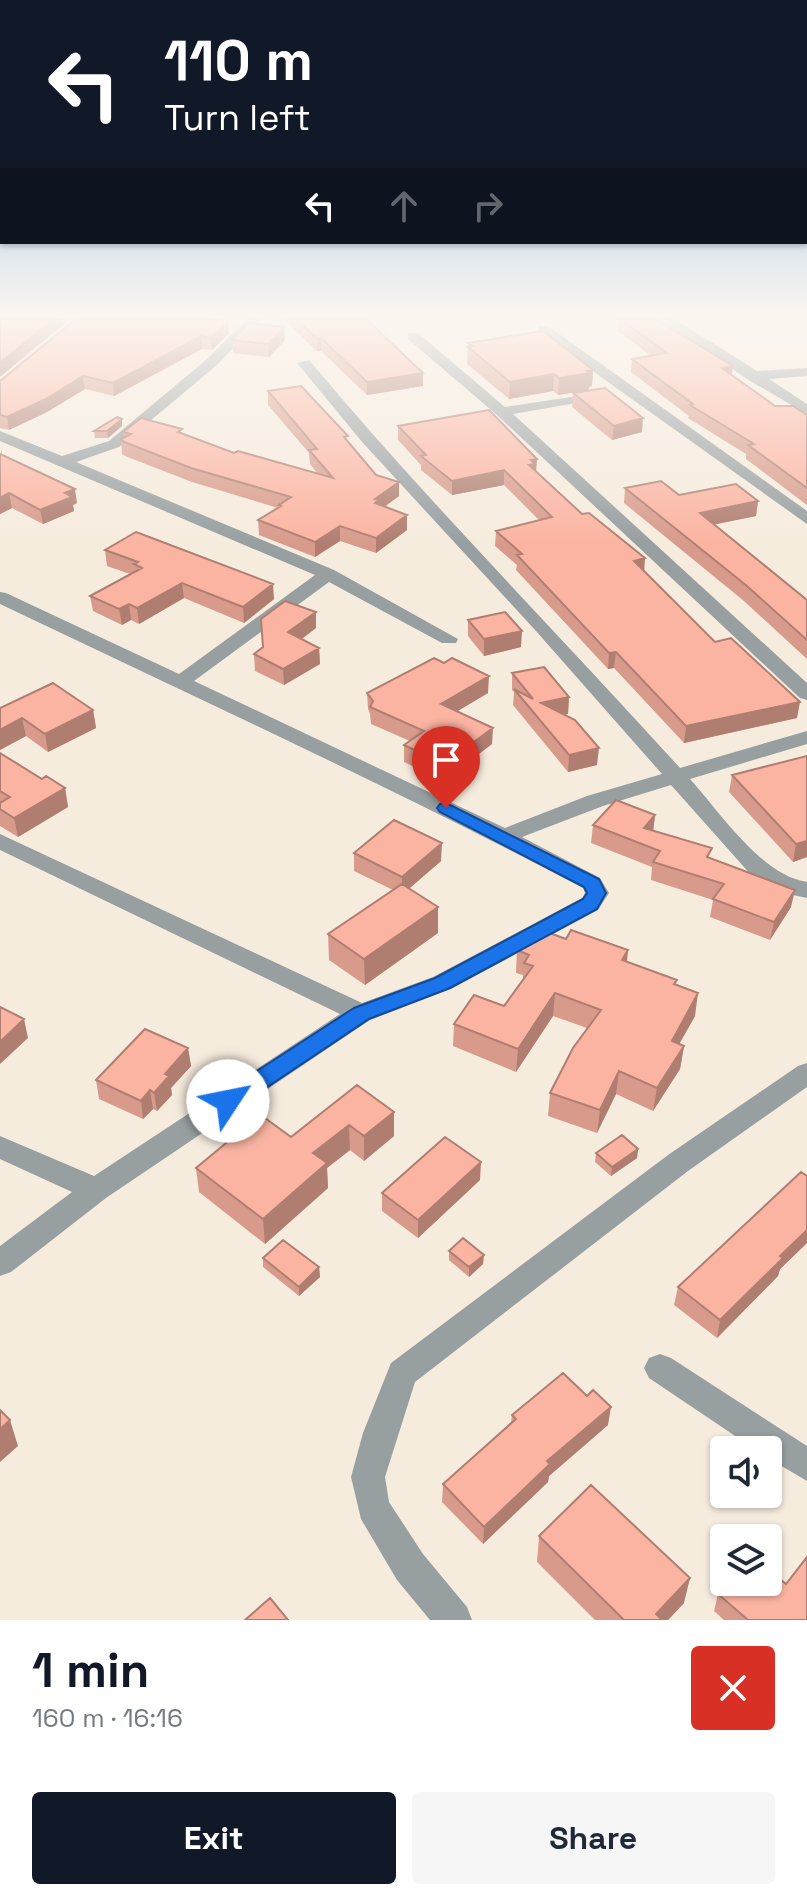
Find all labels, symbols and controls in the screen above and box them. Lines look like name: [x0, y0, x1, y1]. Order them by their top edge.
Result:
text: 110 m: [164, 25, 313, 96]
icon: left: [32, 32, 136, 136]
text: Turn left: [164, 95, 311, 141]
icon: left: [298, 184, 342, 228]
icon: ahead: [382, 184, 426, 228]
icon: right: [466, 184, 510, 228]
pin: [412, 726, 480, 808]
icon: arrive: [424, 738, 468, 782]
position arrow: [186, 1059, 270, 1143]
map controls: [710, 1436, 782, 1596]
button: sound: [710, 1436, 782, 1508]
button: layers: [710, 1524, 782, 1596]
text: 1 min: [32, 1640, 149, 1701]
button: close: [691, 1646, 775, 1730]
text: 160 m · 16:16: [32, 1701, 183, 1735]
button: Exit: [32, 1792, 396, 1884]
button: Share: [412, 1792, 775, 1884]

